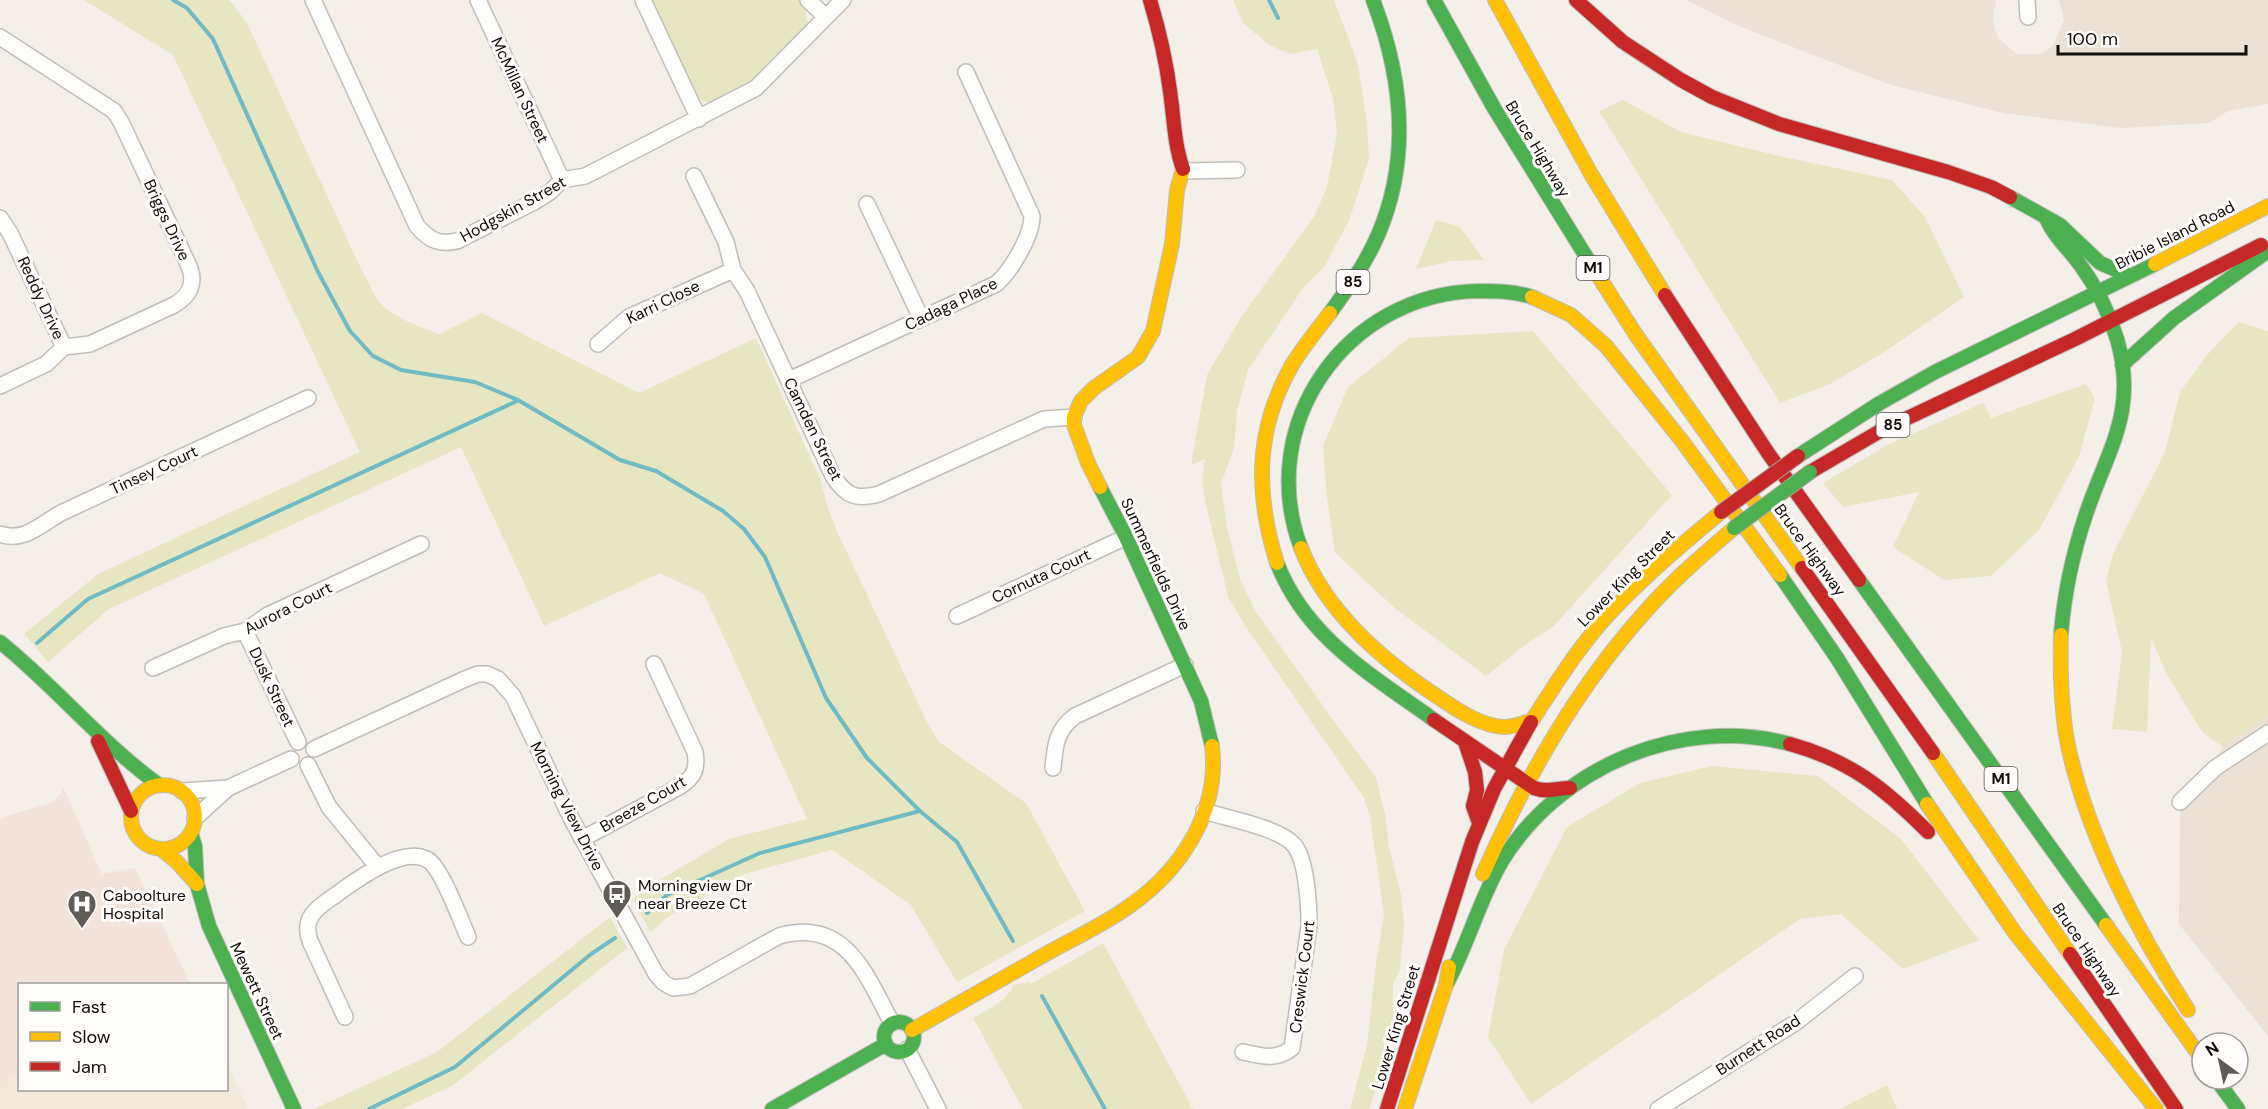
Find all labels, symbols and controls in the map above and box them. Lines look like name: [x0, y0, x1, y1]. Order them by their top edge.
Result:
scale bar: [2058, 18, 2246, 56]
text: 100 m: [2067, 27, 2118, 51]
street label: McMillan Street: [486, 34, 554, 146]
street label: Bruce Highway: [1501, 97, 1575, 201]
street label: Hodgskin Street: [456, 171, 570, 247]
street label: Briggs Drive: [139, 176, 195, 264]
street label: Bribie Island Road: [2112, 196, 2238, 274]
street label: Reddy Drive: [13, 253, 69, 343]
road number: M1: [1576, 256, 1610, 280]
road number: 85: [1336, 270, 1370, 294]
street label: Cadaga Place: [901, 273, 1001, 335]
street label: Karri Close: [623, 275, 703, 329]
street label: Camden Street: [779, 374, 847, 484]
road number: 85: [1876, 413, 1910, 437]
street label: Tinsey Court: [107, 441, 201, 499]
street label: Summerfields Drive: [1116, 494, 1196, 634]
street label: Bruce Highway: [1769, 500, 1851, 600]
street label: Lower King Street: [1573, 525, 1679, 631]
street label: Cornuta Court: [988, 544, 1094, 608]
street label: Aurora Court: [240, 577, 336, 639]
street label: Dusk Street: [244, 644, 300, 730]
street label: Morning View Drive: [525, 738, 609, 874]
road number: M1: [1984, 767, 2018, 791]
street label: Breeze Court: [596, 771, 690, 837]
place label: Morningview Dr near Breeze Ct: [638, 875, 753, 914]
bus stop icon: Morningview Dr near Breeze Ct: [601, 878, 633, 920]
place label: Caboolture Hospital: [103, 885, 186, 924]
hospital icon: Caboolture Hospital: [66, 888, 98, 930]
street label: Bruce Highway: [2048, 899, 2126, 1001]
street label: Creswick Court: [1285, 919, 1319, 1035]
street label: Mewett Street: [225, 939, 289, 1043]
street label: Lower King Street: [1367, 962, 1425, 1092]
legend: [18, 983, 228, 1091]
text: Fast: [72, 995, 107, 1019]
street label: Burnett Road: [1712, 1010, 1804, 1080]
text: Slow: [72, 1025, 111, 1049]
north arrow: [2190, 1031, 2250, 1091]
text: N: [2201, 1037, 2223, 1061]
text: Jam: [72, 1055, 107, 1079]

